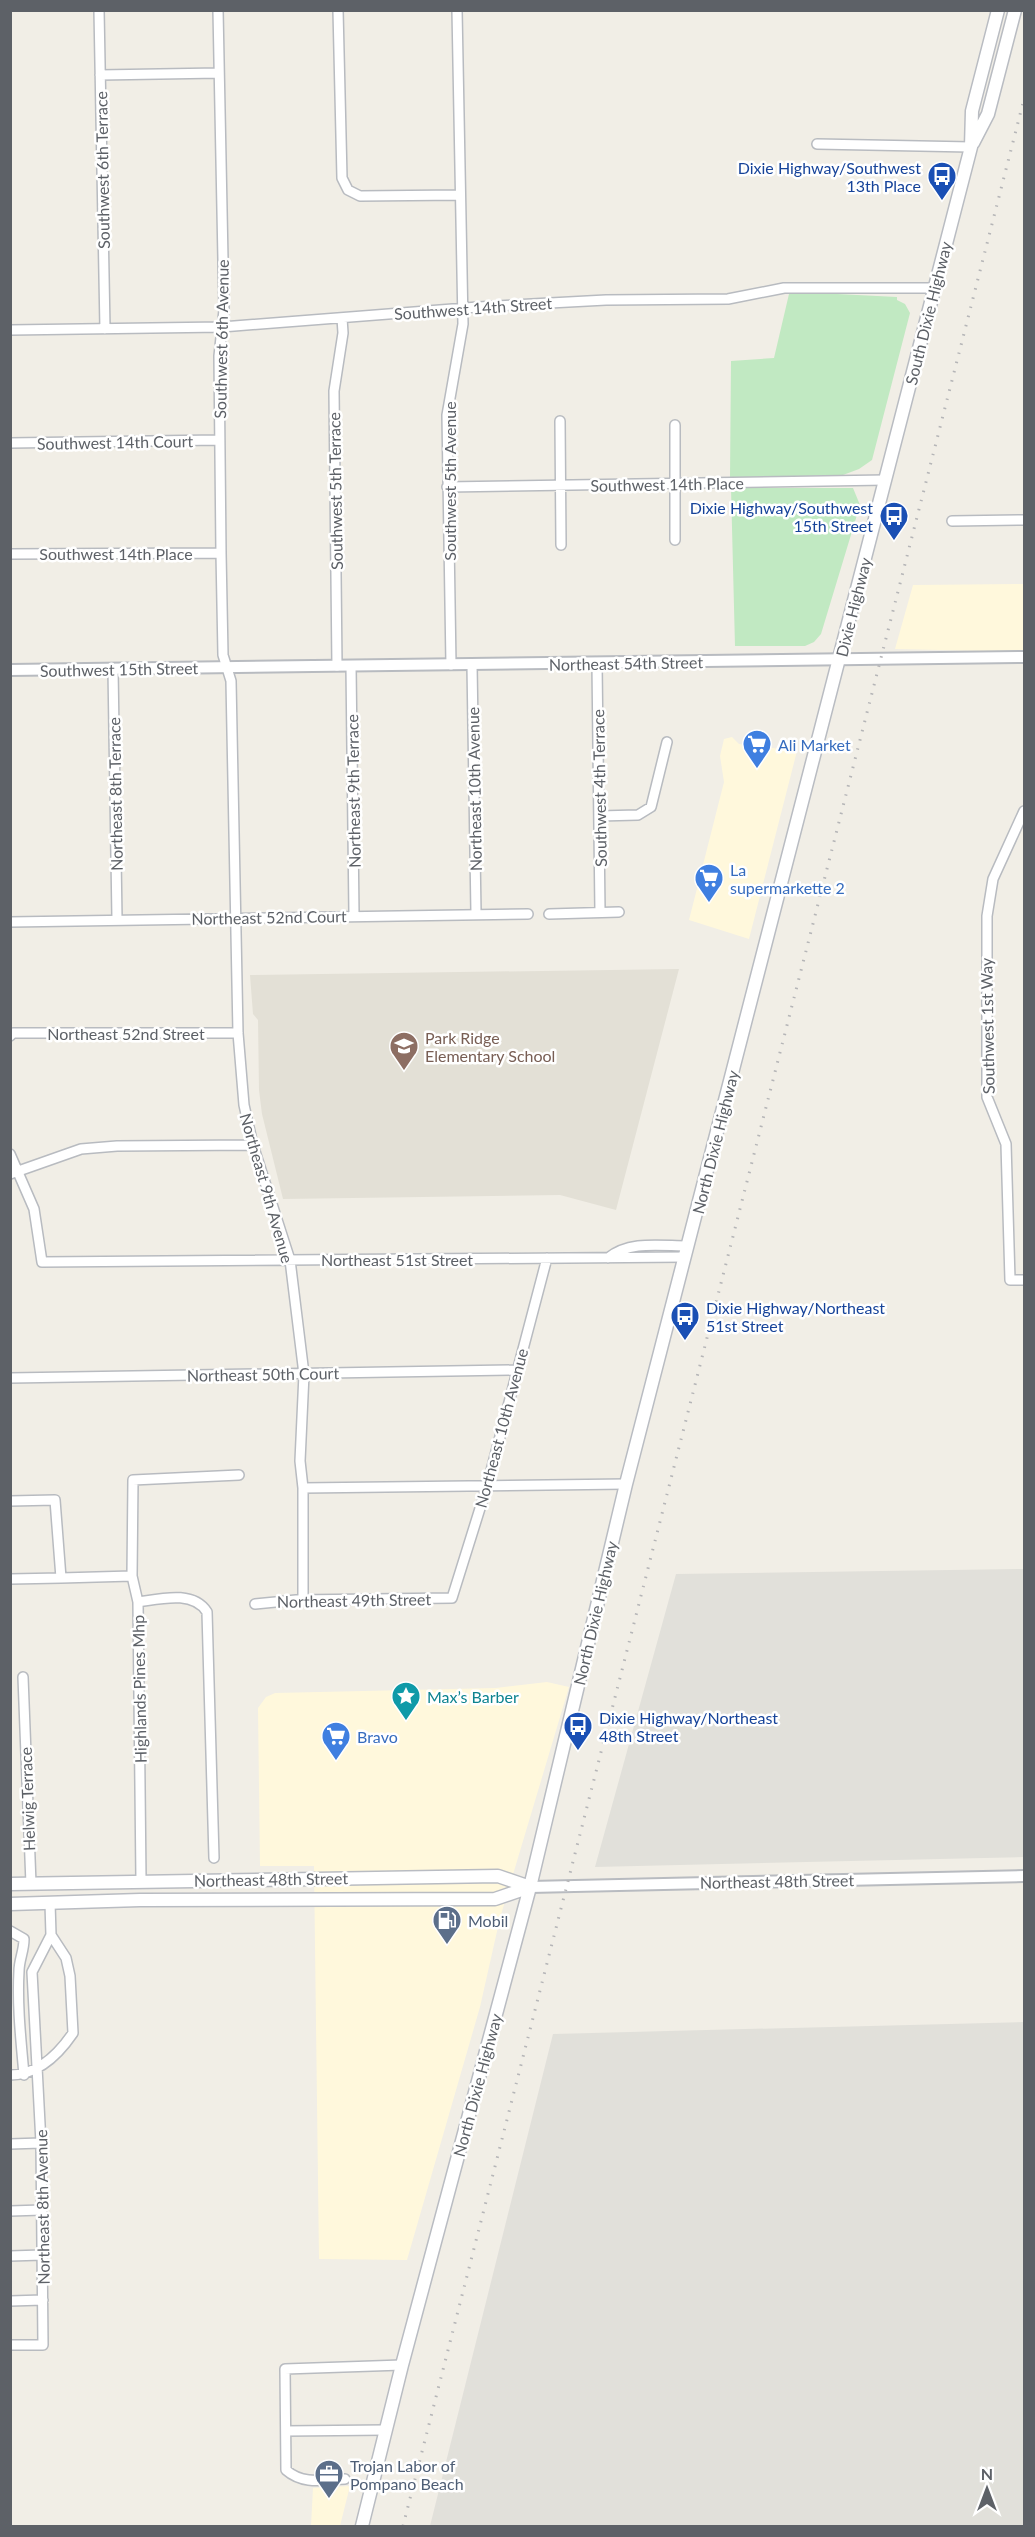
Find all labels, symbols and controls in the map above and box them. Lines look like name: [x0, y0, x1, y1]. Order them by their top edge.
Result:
street label: Southwest 6th Terrace: [91, 91, 113, 249]
place label: Dixie Highway/Southwest 13th Place: [738, 158, 921, 195]
bus stop icon: Dixie Highway/Southwest 13th Place: [926, 160, 958, 202]
street label: South Dixie Highway: [901, 239, 955, 387]
street label: Southwest 6th Avenue: [210, 259, 232, 419]
street label: Southwest 14th Street: [393, 293, 553, 323]
street label: Southwest 5th Avenue: [440, 401, 459, 561]
street label: Southwest 5th Terrace: [324, 412, 346, 570]
street label: Southwest 14th Court: [37, 431, 194, 453]
street label: Southwest 14th Place: [590, 473, 744, 495]
place label: Dixie Highway/Southwest 15th Street: [690, 498, 873, 535]
bus stop icon: Dixie Highway/Southwest 15th Street: [878, 500, 910, 542]
street label: Southwest 14th Place: [39, 544, 193, 563]
street label: Dixie Highway: [831, 555, 875, 659]
street label: Northeast 54th Street: [549, 652, 703, 674]
street label: Southwest 15th Street: [40, 658, 199, 680]
street label: Northeast 10th Avenue: [463, 707, 485, 871]
street label: Southwest 4th Terrace: [588, 709, 610, 867]
street label: Northeast 9th Terrace: [342, 714, 364, 868]
street label: Northeast 8th Terrace: [104, 717, 126, 871]
supermarket icon: Ali Market: [741, 728, 773, 770]
place label: Ali Market: [778, 735, 851, 754]
place label: La supermarkette 2: [730, 860, 845, 897]
supermarket icon: La supermarkette 2: [693, 862, 725, 904]
street label: Northeast 52nd Court: [191, 906, 347, 928]
street label: Southwest 1st Way: [976, 957, 998, 1094]
street label: Northeast 52nd Street: [47, 1024, 205, 1043]
place label: Park Ridge Elementary School: [425, 1028, 555, 1065]
school or university icon: Park Ridge Elementary School: [388, 1030, 420, 1072]
street label: North Dixie Highway: [688, 1067, 742, 1216]
street label: Northeast 9th Avenue: [236, 1111, 298, 1265]
street label: Northeast 51st Street: [321, 1250, 473, 1269]
place label: Dixie Highway/Northeast 51st Street: [706, 1298, 885, 1335]
bus stop icon: Dixie Highway/Northeast 51st Street: [669, 1300, 701, 1342]
street label: Northeast 10th Avenue: [471, 1346, 531, 1510]
street label: Northeast 50th Court: [187, 1363, 339, 1385]
street label: North Dixie Highway: [569, 1538, 621, 1687]
street label: Northeast 49th Street: [277, 1589, 431, 1611]
street label: Highlands Pines Mhp: [128, 1615, 150, 1763]
place icon: Max’s Barber: [390, 1680, 422, 1722]
place label: Max’s Barber: [427, 1687, 519, 1706]
place label: Dixie Highway/Northeast 48th Street: [599, 1708, 778, 1745]
bus stop icon: Dixie Highway/Northeast 48th Street: [562, 1710, 594, 1752]
supermarket icon: Bravo: [320, 1720, 352, 1762]
place label: Bravo: [357, 1727, 398, 1746]
street label: Helwig Terrace: [16, 1747, 38, 1851]
street label: Northeast 48th Street: [194, 1868, 348, 1890]
street label: Northeast 48th Street: [700, 1870, 854, 1892]
fuel station icon: Mobil: [431, 1904, 463, 1946]
place label: Mobil: [468, 1911, 508, 1930]
street label: North Dixie Highway: [449, 2011, 505, 2159]
street label: Northeast 8th Avenue: [31, 2129, 53, 2285]
place label: Trojan Labor of Pompano Beach: [350, 2456, 464, 2493]
office icon: Trojan Labor of Pompano Beach: [313, 2458, 345, 2500]
north arrow: [957, 2459, 1017, 2519]
text: N: [981, 2464, 993, 2483]

